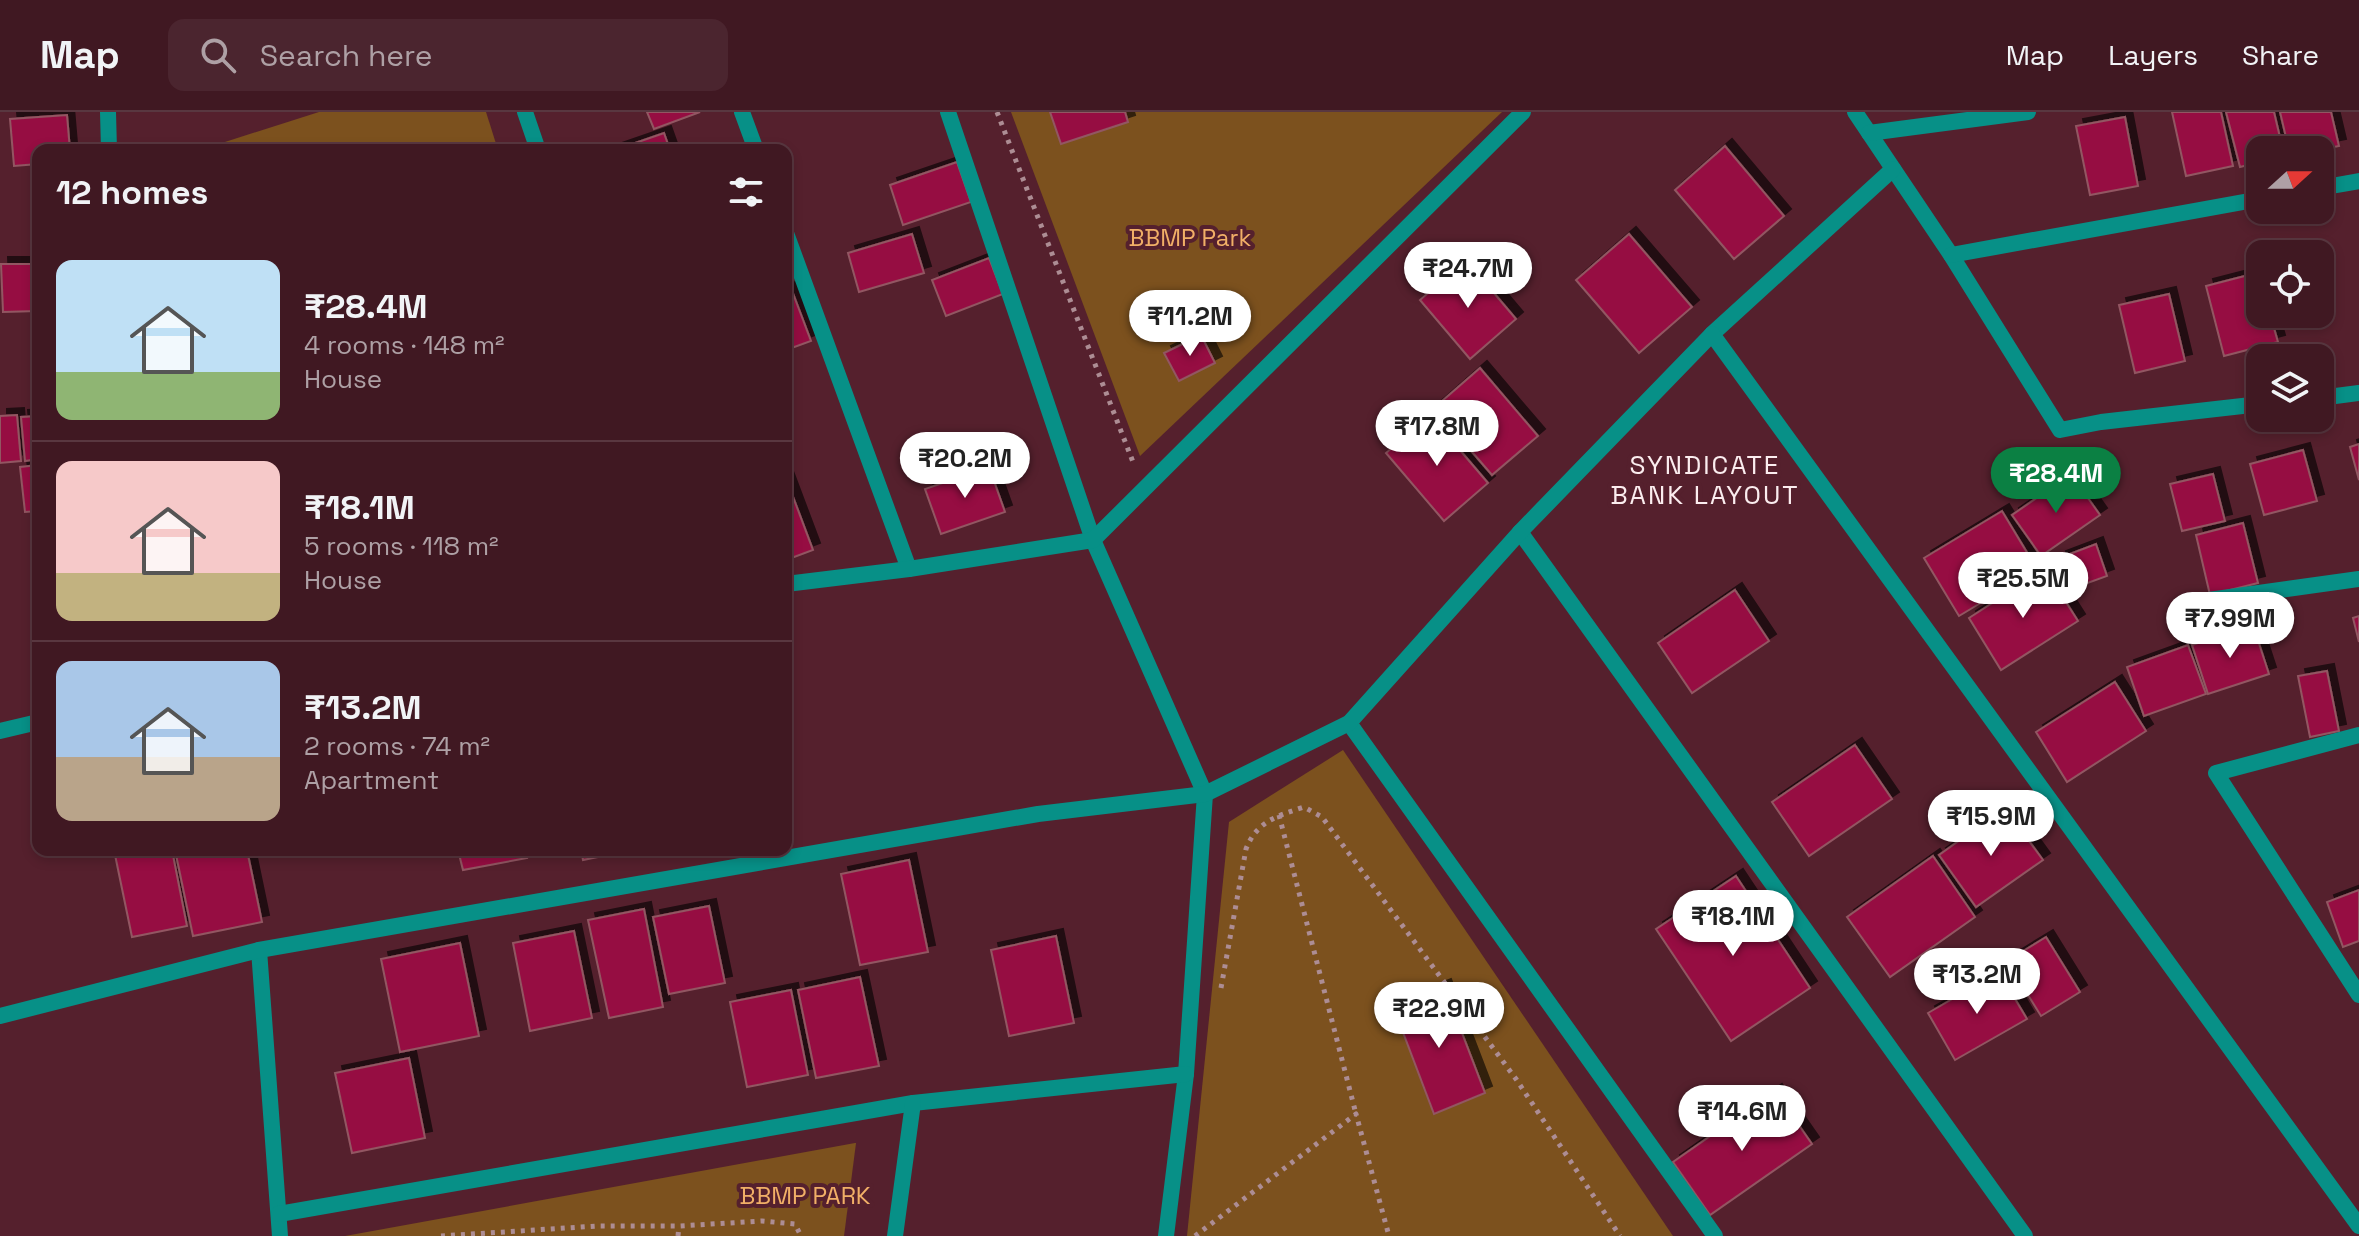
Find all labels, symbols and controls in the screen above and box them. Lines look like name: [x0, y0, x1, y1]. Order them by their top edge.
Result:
search box: [168, 19, 728, 91]
text: Map: [40, 31, 120, 79]
icon: search: [196, 33, 240, 77]
text: Search here: [260, 36, 433, 75]
text: Map: [2006, 37, 2064, 73]
text: Layers: [2108, 37, 2198, 73]
text: Share: [2242, 37, 2319, 73]
north arrow: [2246, 136, 2334, 224]
map controls: [2246, 136, 2334, 432]
icon: filters: [724, 170, 768, 214]
text: 12 homes: [56, 171, 208, 214]
park label: BBMP Park: [1129, 222, 1252, 253]
button: locate: [2246, 240, 2334, 328]
pin: ₹24.7M: [1403, 242, 1533, 310]
text: ₹24.7M: [1422, 251, 1514, 285]
text: ₹28.4M: [304, 285, 428, 328]
pin: ₹11.2M: [1125, 290, 1255, 358]
icon: home: [120, 292, 216, 388]
text: ₹11.2M: [1147, 299, 1233, 333]
text: 4 rooms · 148 m²: [304, 328, 505, 362]
button: layers: [2246, 344, 2334, 432]
text: House: [304, 362, 382, 396]
pin: ₹17.8M: [1372, 400, 1502, 468]
text: ₹17.8M: [1394, 409, 1480, 443]
pin: ₹20.2M: [900, 432, 1030, 500]
text: ₹20.2M: [918, 441, 1012, 475]
pin: ₹28.4M: [1991, 447, 2121, 515]
district label: SYNDICATE BANK LAYOUT: [1611, 448, 1800, 512]
text: ₹28.4M: [2009, 456, 2103, 490]
text: ₹18.1M: [304, 486, 415, 529]
icon: home: [120, 493, 216, 589]
text: 5 rooms · 118 m²: [304, 529, 499, 563]
pin: ₹25.5M: [1958, 552, 2088, 620]
text: ₹25.5M: [1976, 561, 2070, 595]
text: House: [304, 563, 382, 597]
pin: ₹7.99M: [2165, 592, 2295, 660]
text: ₹7.99M: [2184, 601, 2276, 635]
text: ₹13.2M: [304, 686, 422, 729]
icon: home: [120, 693, 216, 789]
text: 2 rooms · 74 m²: [304, 729, 490, 763]
text: Apartment: [304, 763, 439, 797]
pin: ₹15.9M: [1926, 790, 2056, 858]
text: ₹15.9M: [1946, 799, 2036, 833]
pin: ₹18.1M: [1668, 890, 1798, 958]
text: ₹18.1M: [1691, 899, 1775, 933]
pin: ₹13.2M: [1912, 948, 2042, 1016]
text: ₹13.2M: [1932, 957, 2022, 991]
pin: ₹22.9M: [1374, 982, 1504, 1050]
text: ₹22.9M: [1392, 991, 1486, 1025]
pin: ₹14.6M: [1677, 1085, 1807, 1153]
text: ₹14.6M: [1697, 1094, 1787, 1128]
park label: BBMP PARK: [739, 1180, 871, 1211]

